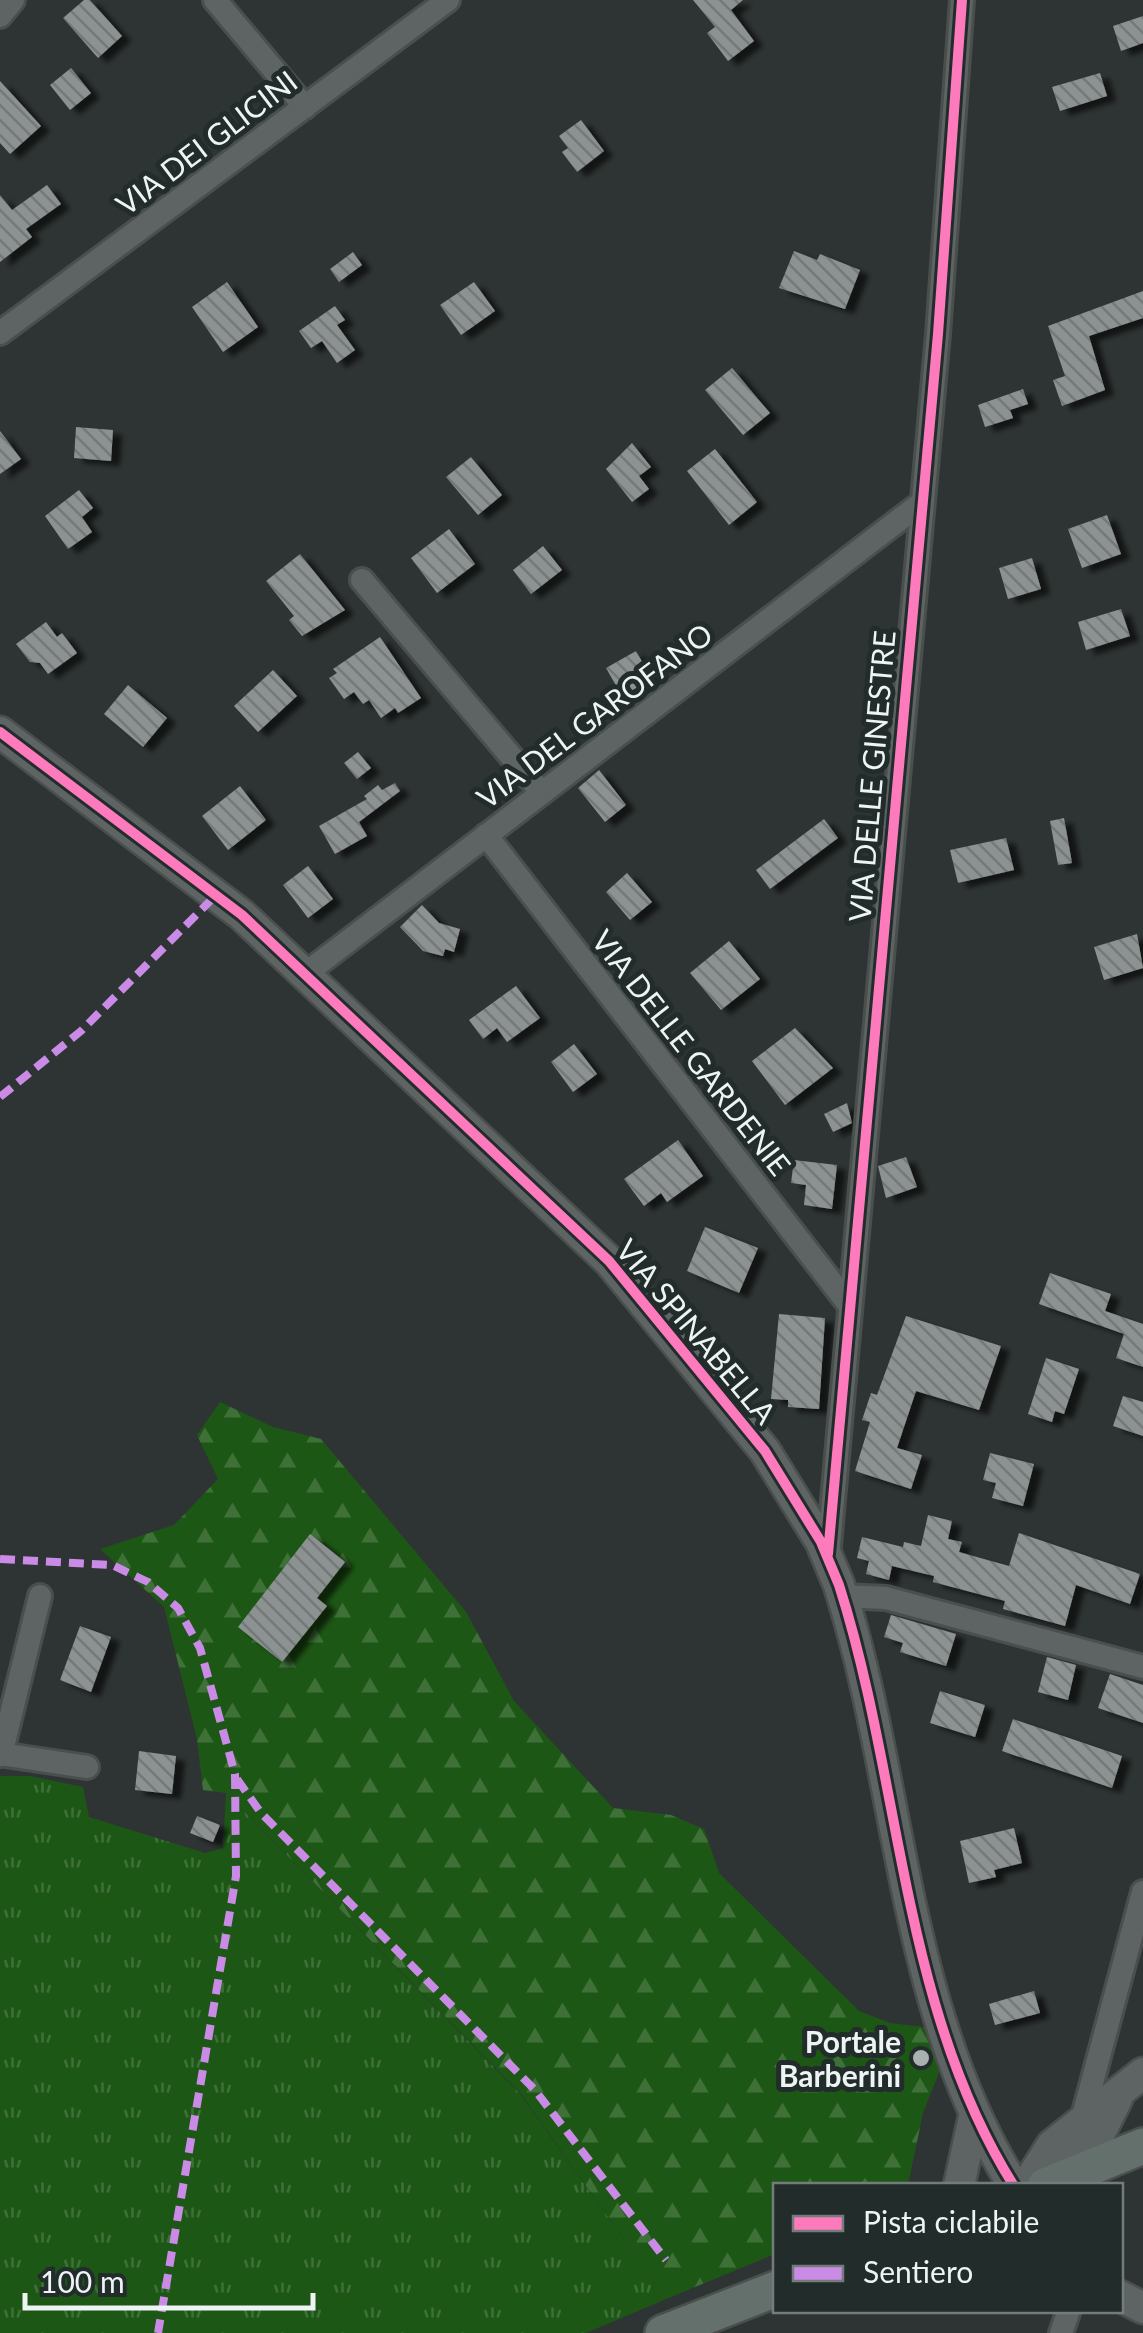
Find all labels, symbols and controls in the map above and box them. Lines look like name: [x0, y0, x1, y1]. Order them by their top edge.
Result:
street label: VIA DEI GLICINI: [108, 62, 304, 222]
street label: VIA DEL GAROFANO: [469, 615, 719, 815]
street label: VIA DELLE GINESTRE: [840, 629, 902, 923]
street label: VIA DELLE GARDENIE: [585, 922, 799, 1182]
street label: VIA SPINABELLA: [609, 1232, 785, 1431]
place label: Portale Barberini: [779, 2023, 901, 2093]
marker: Portale Barberini: [910, 2047, 932, 2069]
legend: [773, 2183, 1123, 2313]
text: Pista ciclabile: [863, 2203, 1039, 2239]
scale bar: [25, 2248, 312, 2310]
text: Sentiero: [863, 2253, 973, 2289]
text: 100 m: [40, 2263, 125, 2299]

